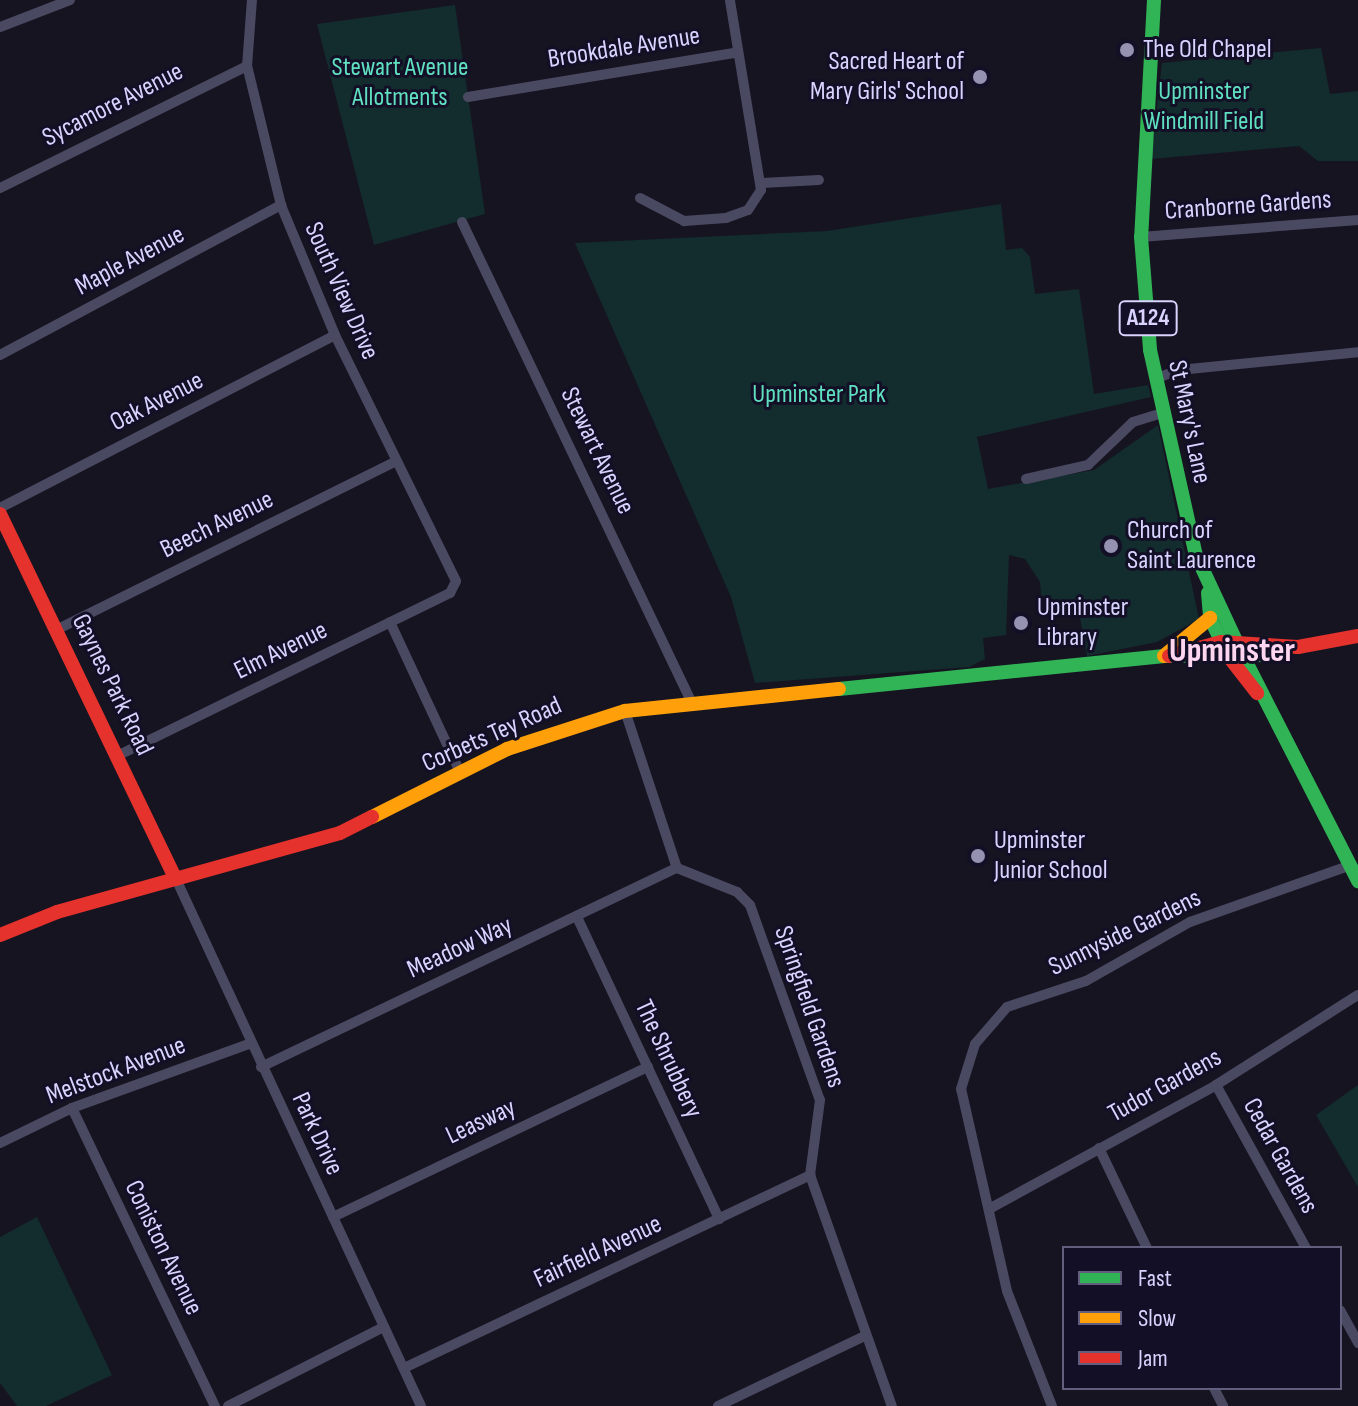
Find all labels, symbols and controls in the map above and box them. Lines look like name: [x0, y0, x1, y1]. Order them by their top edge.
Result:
street label: Brookdale Avenue: [546, 21, 702, 75]
place label: The Old Chapel: [1143, 34, 1271, 66]
marker: The Old Chapel: [1118, 41, 1136, 59]
place label: Sacred Heart of Mary Girls' School: [810, 46, 964, 108]
park label: Stewart Avenue Allotments: [332, 52, 468, 114]
street label: Sycamore Avenue: [37, 56, 189, 154]
marker: Sacred Heart of Mary Girls' School: [971, 68, 989, 86]
park label: Upminster Windmill Field: [1144, 76, 1264, 138]
street label: Cranborne Gardens: [1164, 185, 1332, 227]
street label: South View Drive: [297, 218, 385, 364]
street label: Maple Avenue: [70, 219, 190, 303]
road number: A124: [1118, 298, 1178, 338]
street label: St Mary's Lane: [1161, 358, 1217, 486]
street label: Oak Avenue: [105, 365, 209, 439]
park label: Upminster Park: [752, 379, 886, 411]
street label: Stewart Avenue: [553, 383, 641, 519]
street label: Beech Avenue: [155, 484, 279, 566]
place label: Church of Saint Laurence: [1127, 515, 1256, 576]
marker: Church of Saint Laurence: [1102, 537, 1120, 555]
place label: Upminster Library: [1037, 592, 1128, 654]
street label: Gaynes Park Road: [64, 609, 160, 761]
marker: Upminster Library: [1012, 614, 1030, 632]
street label: Elm Avenue: [229, 615, 333, 687]
district label: Upminster: [1169, 631, 1295, 671]
street label: Corbets Tey Road: [417, 690, 567, 780]
place label: Upminster Junior School: [994, 825, 1108, 886]
marker: Upminster Junior School: [969, 847, 987, 865]
street label: Sunnyside Gardens: [1044, 883, 1206, 983]
street label: Meadow Way: [403, 910, 517, 986]
street label: Springfield Gardens: [767, 922, 851, 1092]
street label: The Shrubbery: [627, 995, 709, 1123]
street label: Melstock Avenue: [42, 1030, 190, 1112]
street label: Tudor Gardens: [1103, 1042, 1227, 1130]
street label: Park Drive: [284, 1088, 350, 1180]
street label: Leasway: [441, 1092, 521, 1152]
street label: Cedar Gardens: [1236, 1093, 1324, 1219]
street label: Coniston Avenue: [117, 1176, 209, 1320]
street label: Fairfield Avenue: [529, 1209, 667, 1295]
legend: [1062, 1246, 1342, 1390]
text: Fast: [1138, 1264, 1172, 1293]
text: Slow: [1138, 1304, 1176, 1333]
text: Jam: [1138, 1344, 1168, 1373]

